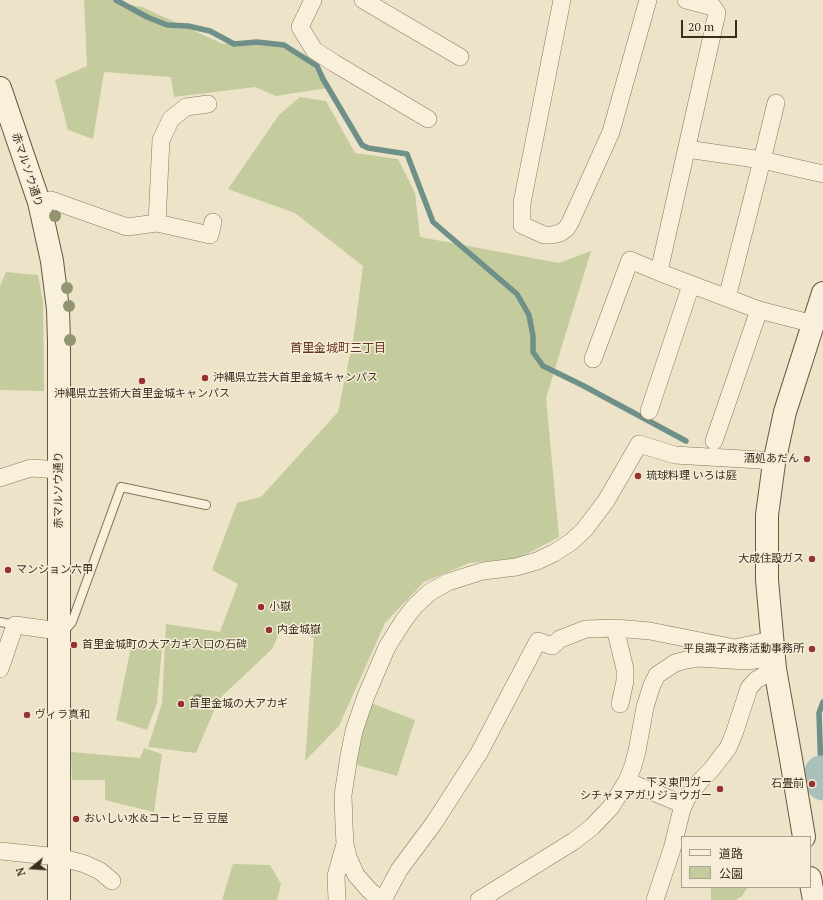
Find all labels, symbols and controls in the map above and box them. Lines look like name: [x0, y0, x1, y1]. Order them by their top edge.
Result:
scale bar: [683, 12, 739, 38]
text: 20 m: [688, 19, 714, 34]
street label: 赤マルソウ通り: [9, 131, 45, 209]
district label: 首里金城町三丁目: [290, 342, 386, 356]
place label: 沖縄県立芸大首里金城キャンパス: [213, 371, 378, 385]
marker: 沖縄県立芸大首里金城キャンパス: [200, 373, 210, 383]
marker: 沖縄県立芸術大首里金城キャンパス: [137, 376, 147, 386]
place label: 沖縄県立芸術大首里金城キャンパス: [54, 387, 230, 401]
street label: 赤マルソウ通り: [52, 452, 66, 528]
place label: 酒処あだん: [744, 452, 799, 466]
marker: 酒処あだん: [802, 454, 812, 464]
place label: 琉球料理 いろは庭: [646, 469, 737, 483]
marker: 琉球料理 いろは庭: [633, 471, 643, 481]
place label: 大成住設ガス: [738, 552, 804, 566]
marker: 大成住設ガス: [807, 554, 817, 564]
place label: マンション六甲: [16, 563, 93, 577]
marker: マンション六甲: [3, 565, 13, 575]
place label: 小嶽: [269, 600, 291, 614]
marker: 小嶽: [256, 602, 266, 612]
place label: 内金城嶽: [277, 623, 321, 637]
marker: 内金城嶽: [264, 625, 274, 635]
place label: 首里金城町の大アカギ入口の石碑: [82, 638, 247, 652]
marker: 首里金城町の大アカギ入口の石碑: [69, 640, 79, 650]
place label: 平良識子政務活動事務所: [683, 642, 804, 656]
marker: 平良識子政務活動事務所: [807, 644, 817, 654]
place label: 首里金城の大アカギ: [189, 697, 288, 711]
marker: 首里金城の大アカギ: [176, 699, 186, 709]
place label: ヴィラ真和: [35, 708, 90, 722]
marker: ヴィラ真和: [22, 710, 32, 720]
place label: 下ヌ東門ガー シチャヌアガリジョウガー: [580, 776, 712, 802]
place label: 石畳前: [771, 777, 804, 791]
marker: 石畳前: [807, 779, 817, 789]
marker: 下ヌ東門ガー シチャヌアガリジョウガー: [715, 784, 725, 794]
place label: おいしい水&コーヒー豆 豆屋: [84, 812, 228, 826]
marker: おいしい水&コーヒー豆 豆屋: [71, 814, 81, 824]
legend: [681, 836, 811, 888]
text: 道路: [719, 846, 743, 861]
north arrow: [12, 848, 52, 888]
text: N: [13, 866, 29, 878]
text: 公園: [719, 866, 743, 881]

